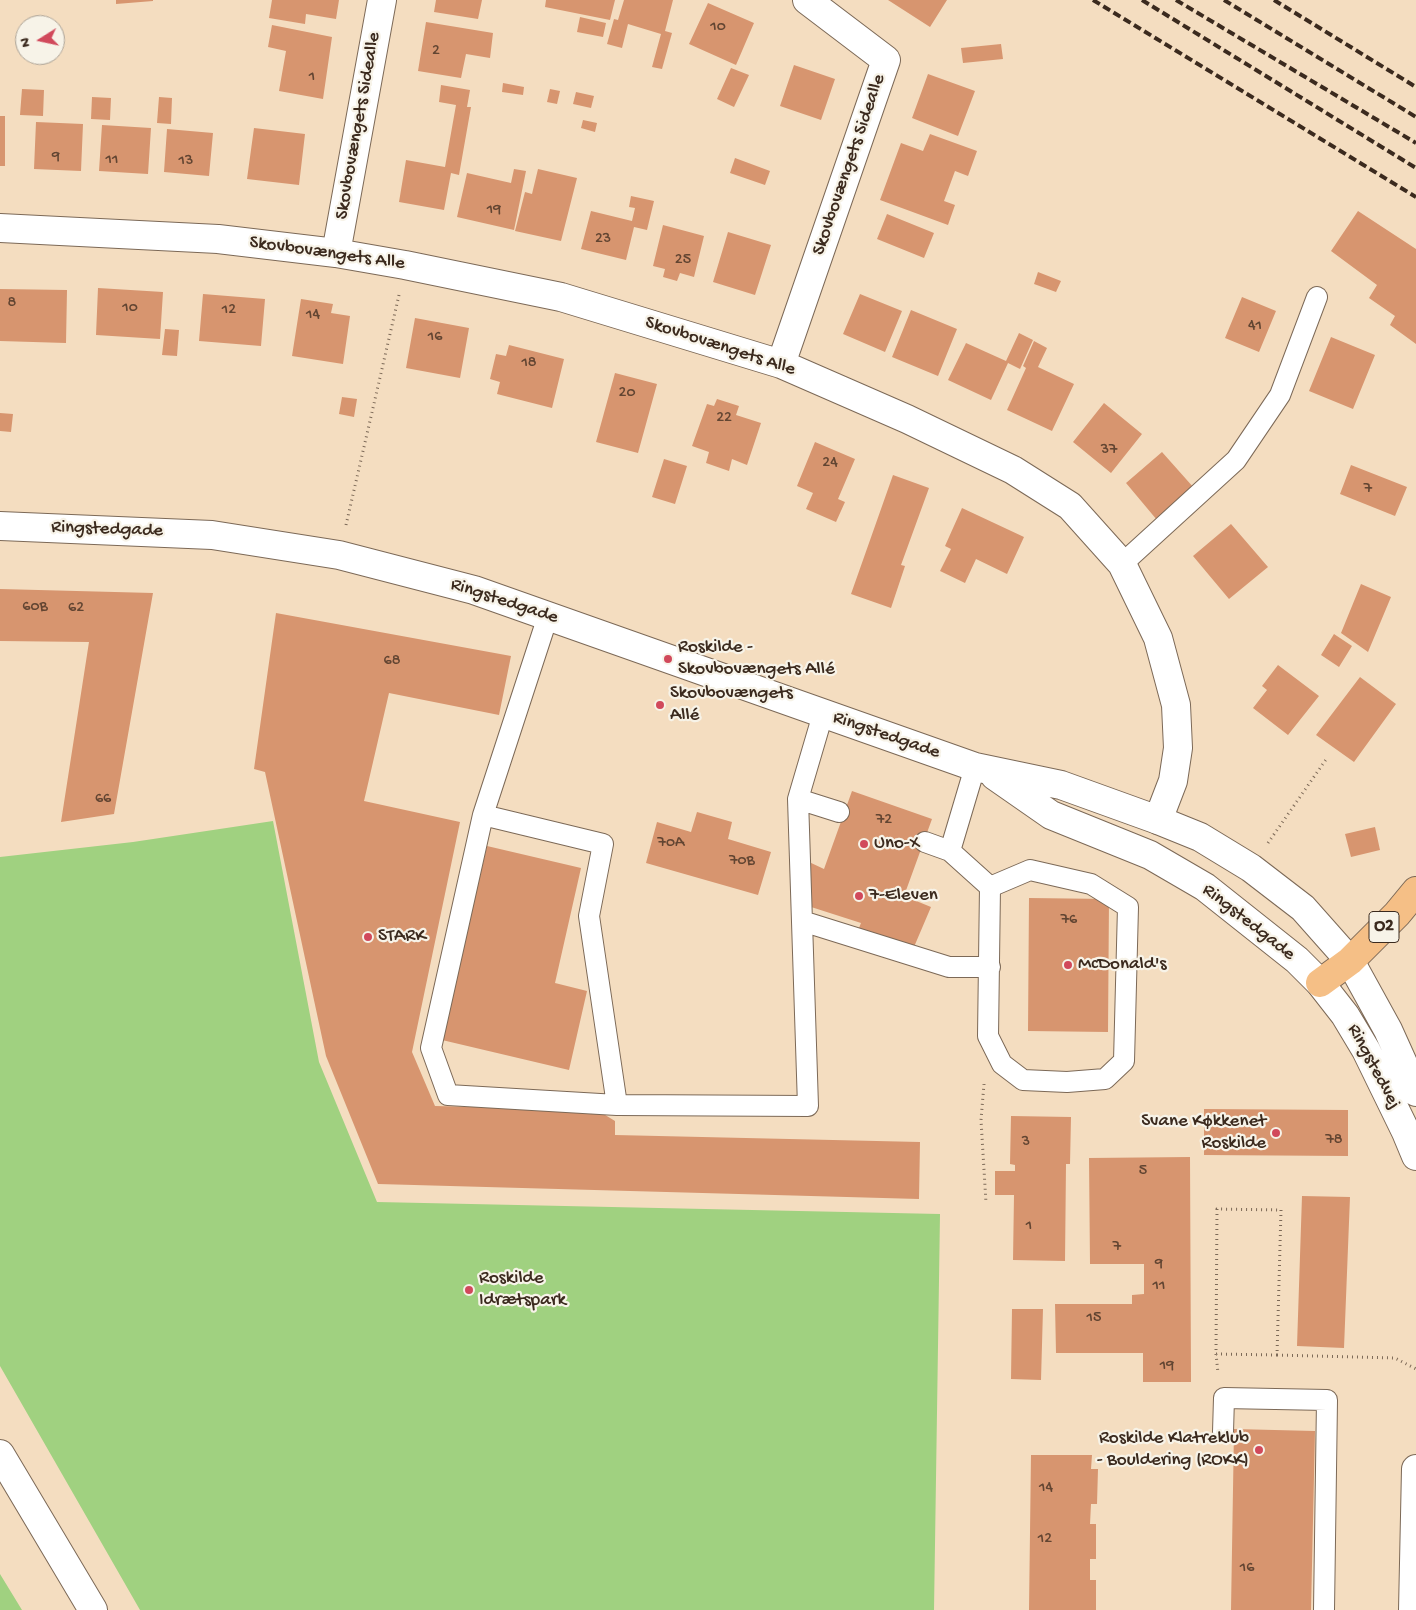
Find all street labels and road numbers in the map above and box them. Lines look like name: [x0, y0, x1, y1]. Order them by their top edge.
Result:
street label: Skovbovængets Sidealle: [331, 31, 387, 221]
street label: Skovbovængets Sidealle: [808, 71, 892, 259]
street label: Skovbovængets Alle: [248, 232, 406, 276]
street label: Skovbovængets Alle: [642, 312, 798, 382]
street label: Ringstedgade: [51, 517, 163, 543]
street label: Ringstedgade: [447, 574, 561, 630]
street label: Ringstedgade: [829, 707, 943, 765]
street label: Ringstedgade: [1197, 880, 1299, 966]
road number: O2: [1369, 912, 1399, 942]
street label: Ringstedvej: [1341, 1020, 1405, 1114]

